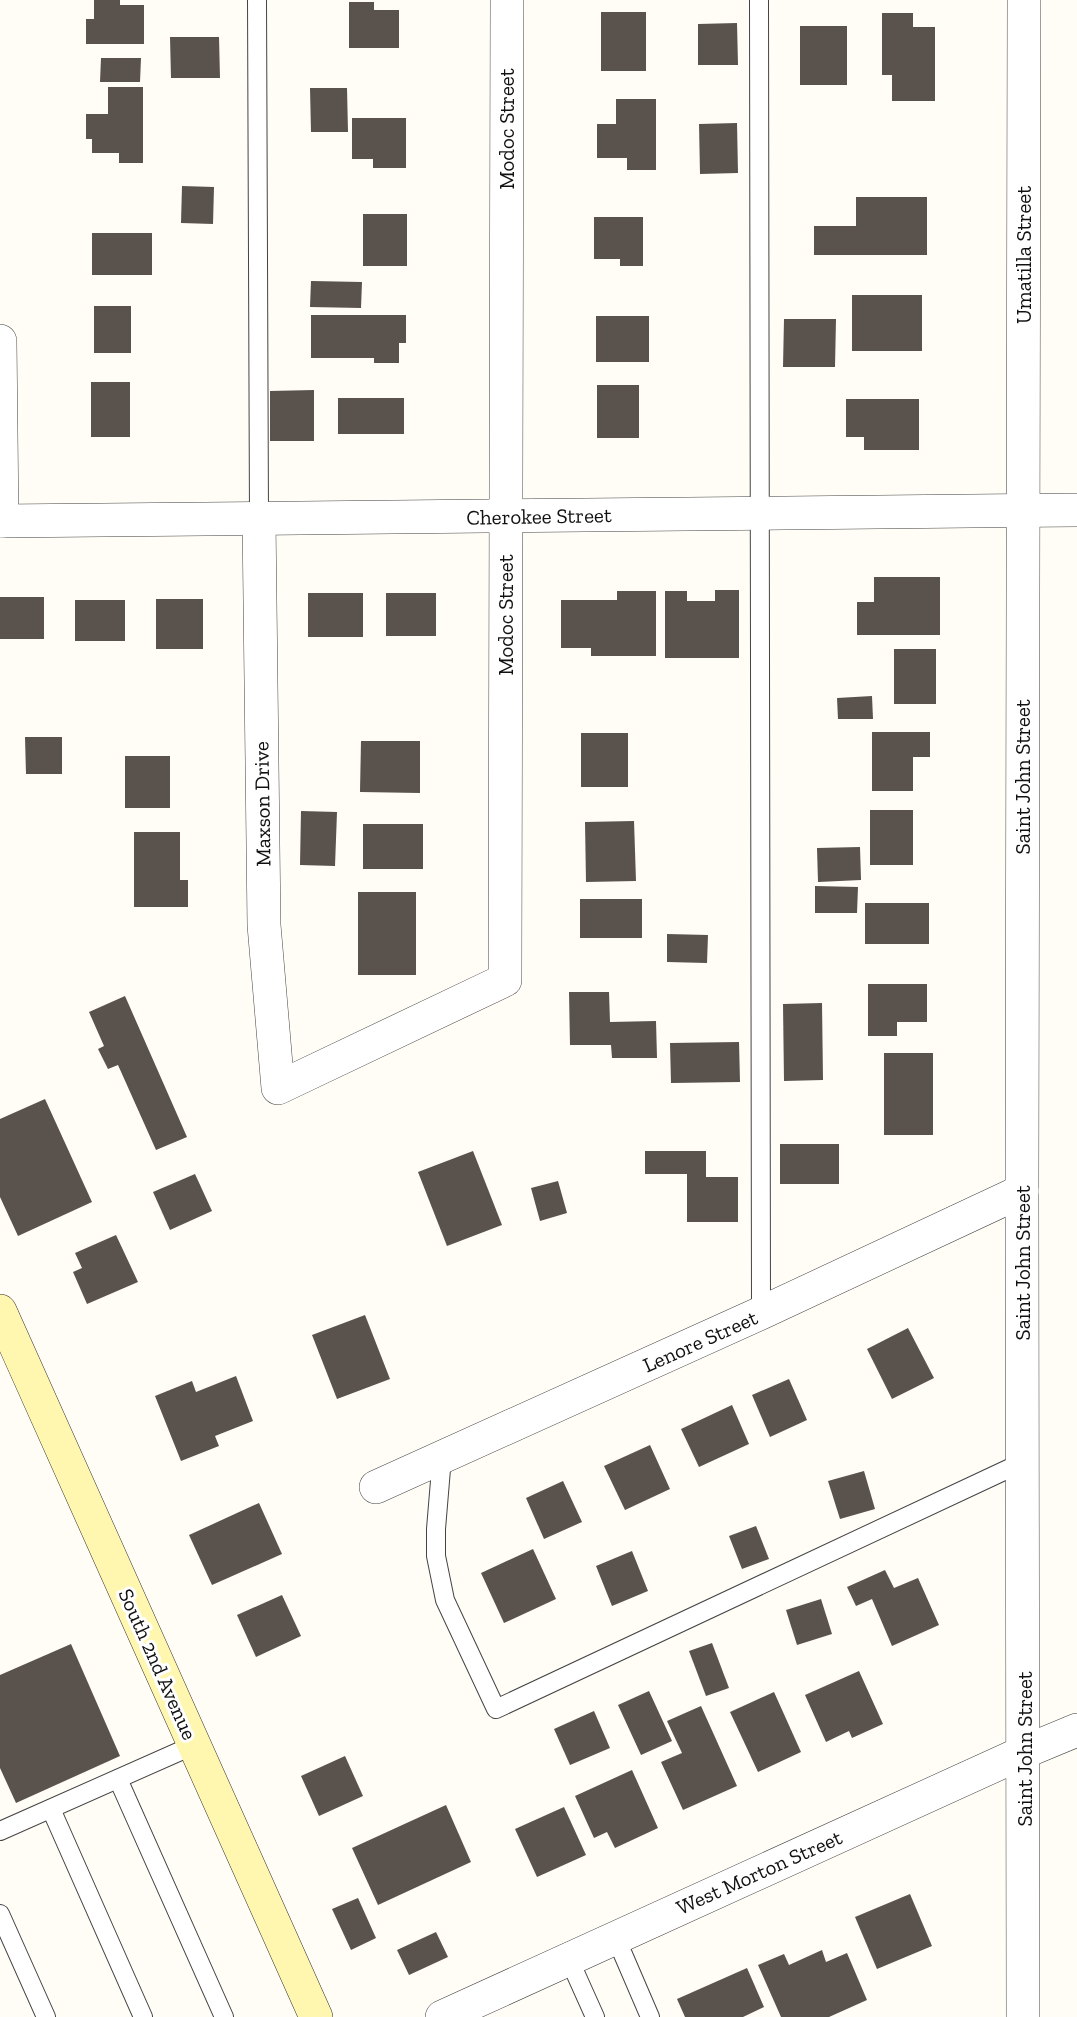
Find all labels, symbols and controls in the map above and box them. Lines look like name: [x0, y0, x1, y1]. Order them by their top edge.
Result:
street label: Modoc Street: [494, 68, 519, 189]
street label: Umatilla Street: [1011, 186, 1036, 324]
street label: Cherokee Street: [466, 502, 612, 530]
street label: Modoc Street: [493, 554, 518, 675]
street label: Saint John Street: [1010, 699, 1035, 855]
street label: Maxson Drive: [248, 741, 276, 867]
street label: Saint John Street: [1010, 1185, 1035, 1341]
street label: Lenore Street: [639, 1305, 761, 1377]
street label: South 2nd Avenue: [113, 1585, 203, 1744]
street label: Saint John Street: [1012, 1671, 1037, 1827]
street label: West Morton Street: [672, 1824, 846, 1920]

